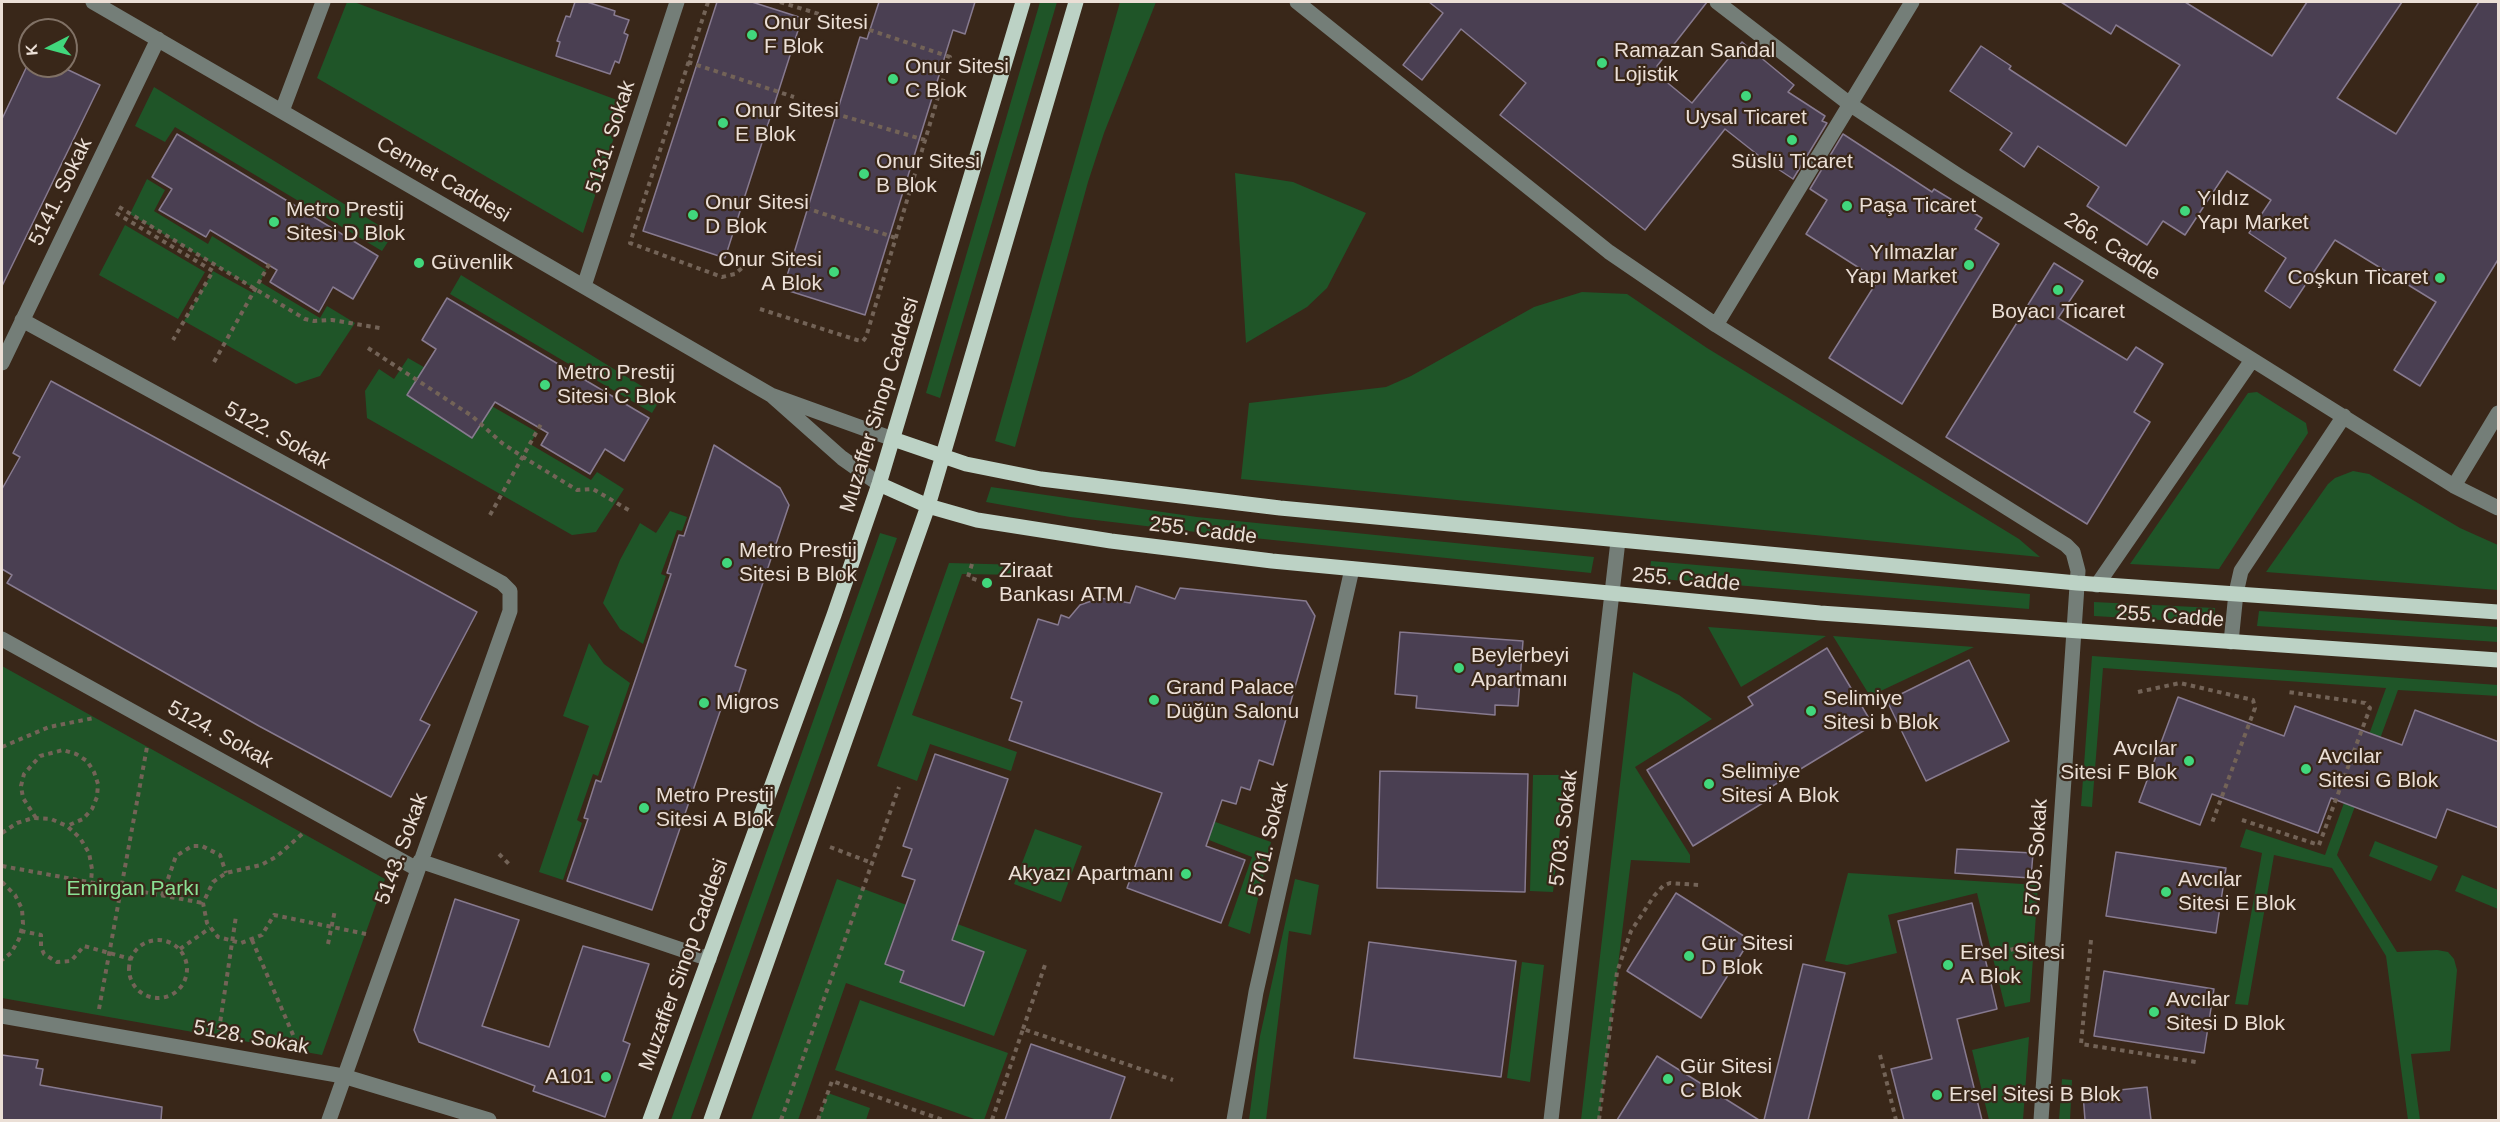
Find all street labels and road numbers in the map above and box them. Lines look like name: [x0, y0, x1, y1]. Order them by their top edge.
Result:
street label: 5131. Sokak: [581, 78, 641, 196]
street label: Cennet Caddesi: [371, 131, 515, 229]
street label: 5141. Sokak: [24, 134, 98, 250]
street label: 266. Cadde: [2059, 208, 2165, 286]
street label: Muzaffer Sinop Caddesi: [835, 294, 925, 516]
street label: 5122. Sokak: [220, 397, 334, 475]
street label: 255. Cadde: [1148, 512, 1258, 550]
street label: 255. Cadde: [1631, 563, 1741, 597]
street label: 255. Cadde: [2115, 601, 2225, 633]
street label: 5124. Sokak: [163, 696, 277, 774]
street label: 5703. Sokak: [1544, 769, 1584, 887]
street label: 5701. Sokak: [1244, 779, 1294, 899]
street label: 5143. Sokak: [370, 790, 434, 908]
street label: 5705. Sokak: [2020, 798, 2054, 916]
street label: Muzaffer Sinop Caddesi: [634, 856, 734, 1074]
street label: 5128. Sokak: [191, 1015, 311, 1061]

